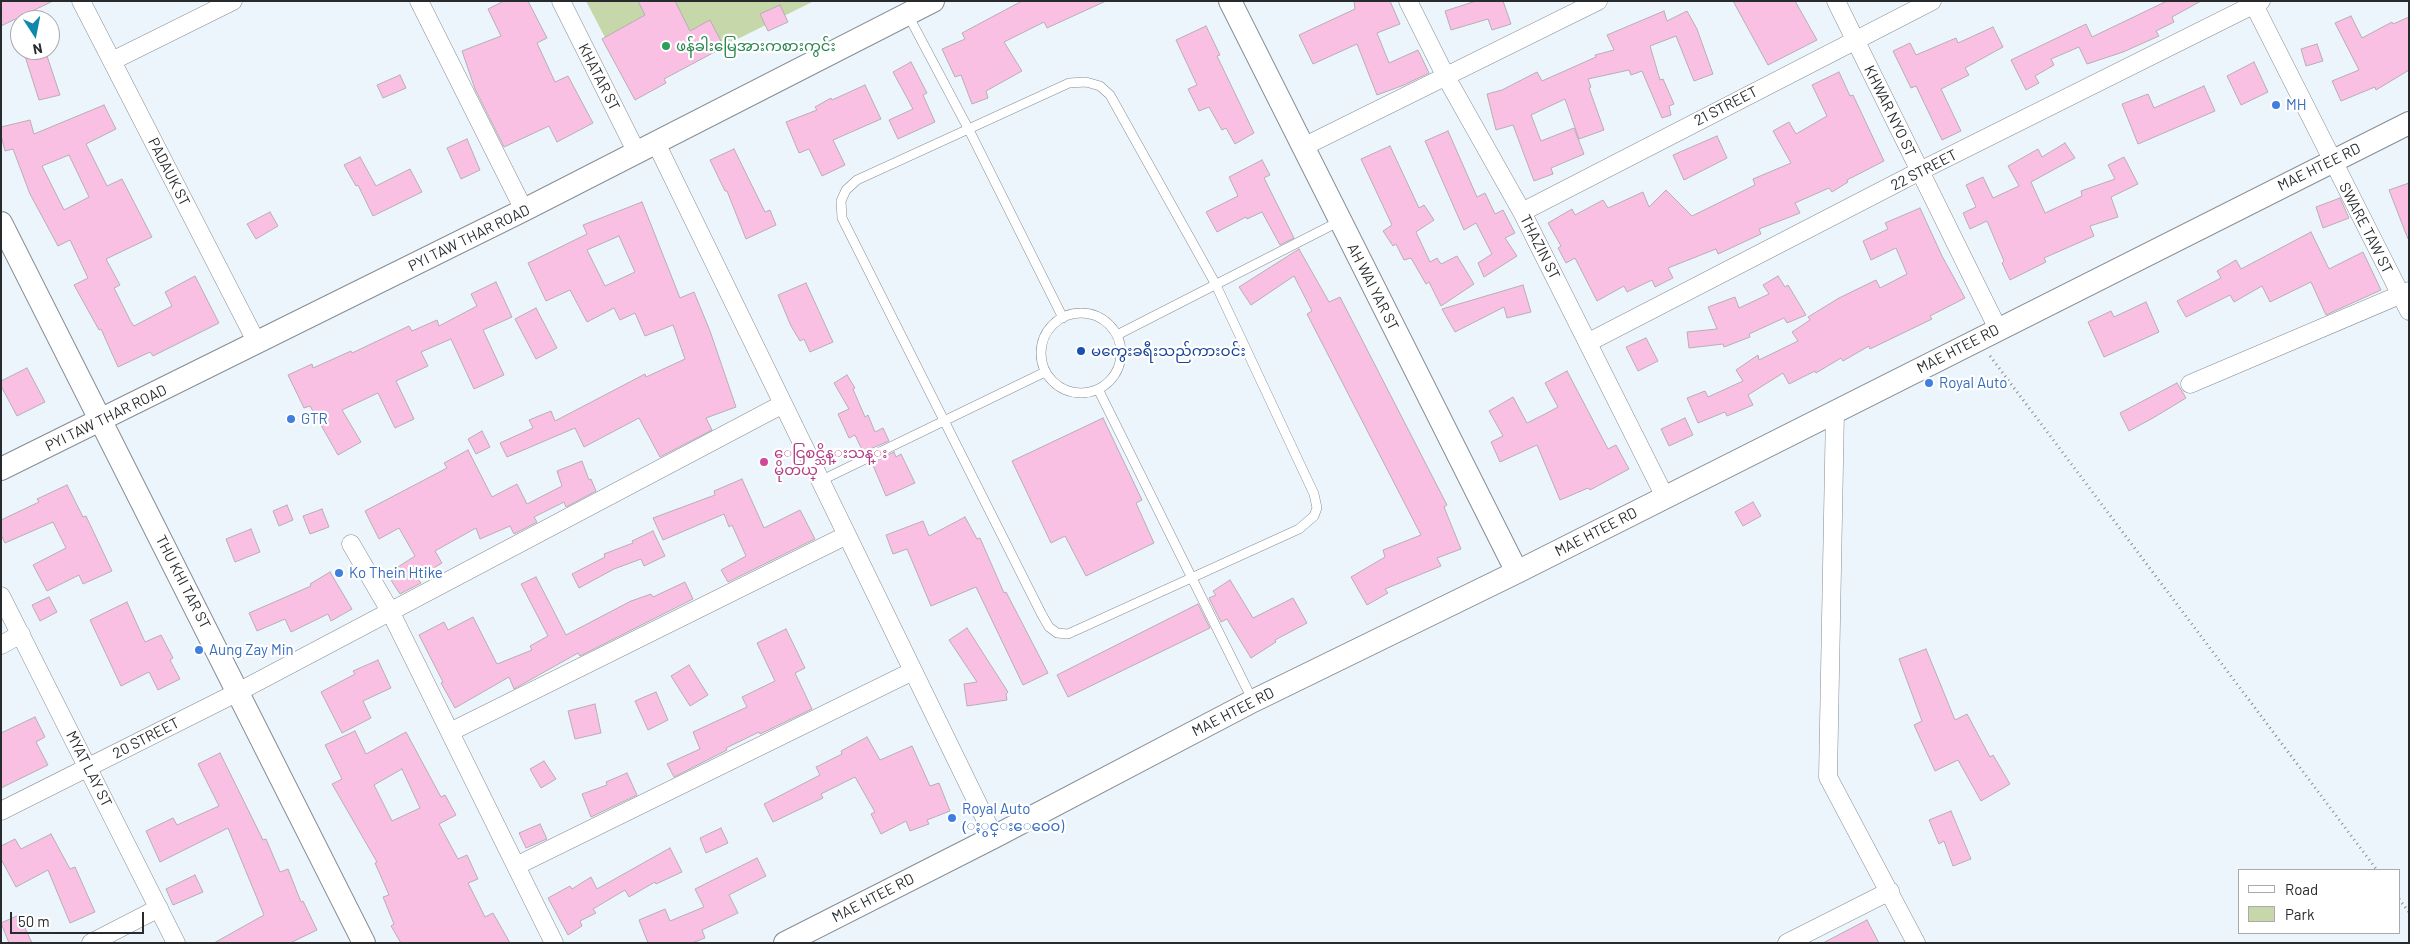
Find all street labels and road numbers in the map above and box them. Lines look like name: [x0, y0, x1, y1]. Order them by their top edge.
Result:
street label: KHATAR ST: [574, 40, 624, 114]
street label: KHWAR NYO ST: [1860, 62, 1920, 160]
street label: 21 STREET: [1691, 82, 1761, 130]
street label: PADAUK ST: [144, 135, 194, 209]
street label: MAE HTEE RD: [2275, 139, 2363, 195]
street label: 22 STREET: [1888, 146, 1960, 194]
street label: SWARE TAW ST: [2335, 179, 2397, 277]
street label: PYI TAW THAR ROAD: [405, 201, 533, 275]
street label: THAZIN ST: [1516, 212, 1564, 282]
street label: AH WAI YAR ST: [1343, 240, 1403, 334]
street label: MAE HTEE RD: [1914, 321, 2002, 377]
street label: PYI TAW THAR ROAD: [42, 381, 170, 455]
street label: MAE HTEE RD: [1552, 504, 1640, 560]
street label: THU KHI TAR ST: [152, 532, 214, 632]
street label: MAE HTEE RD: [1189, 684, 1277, 740]
street label: 20 STREET: [110, 714, 182, 762]
street label: MYAT LAY ST: [62, 728, 116, 810]
street label: MAE HTEE RD: [829, 870, 917, 926]

